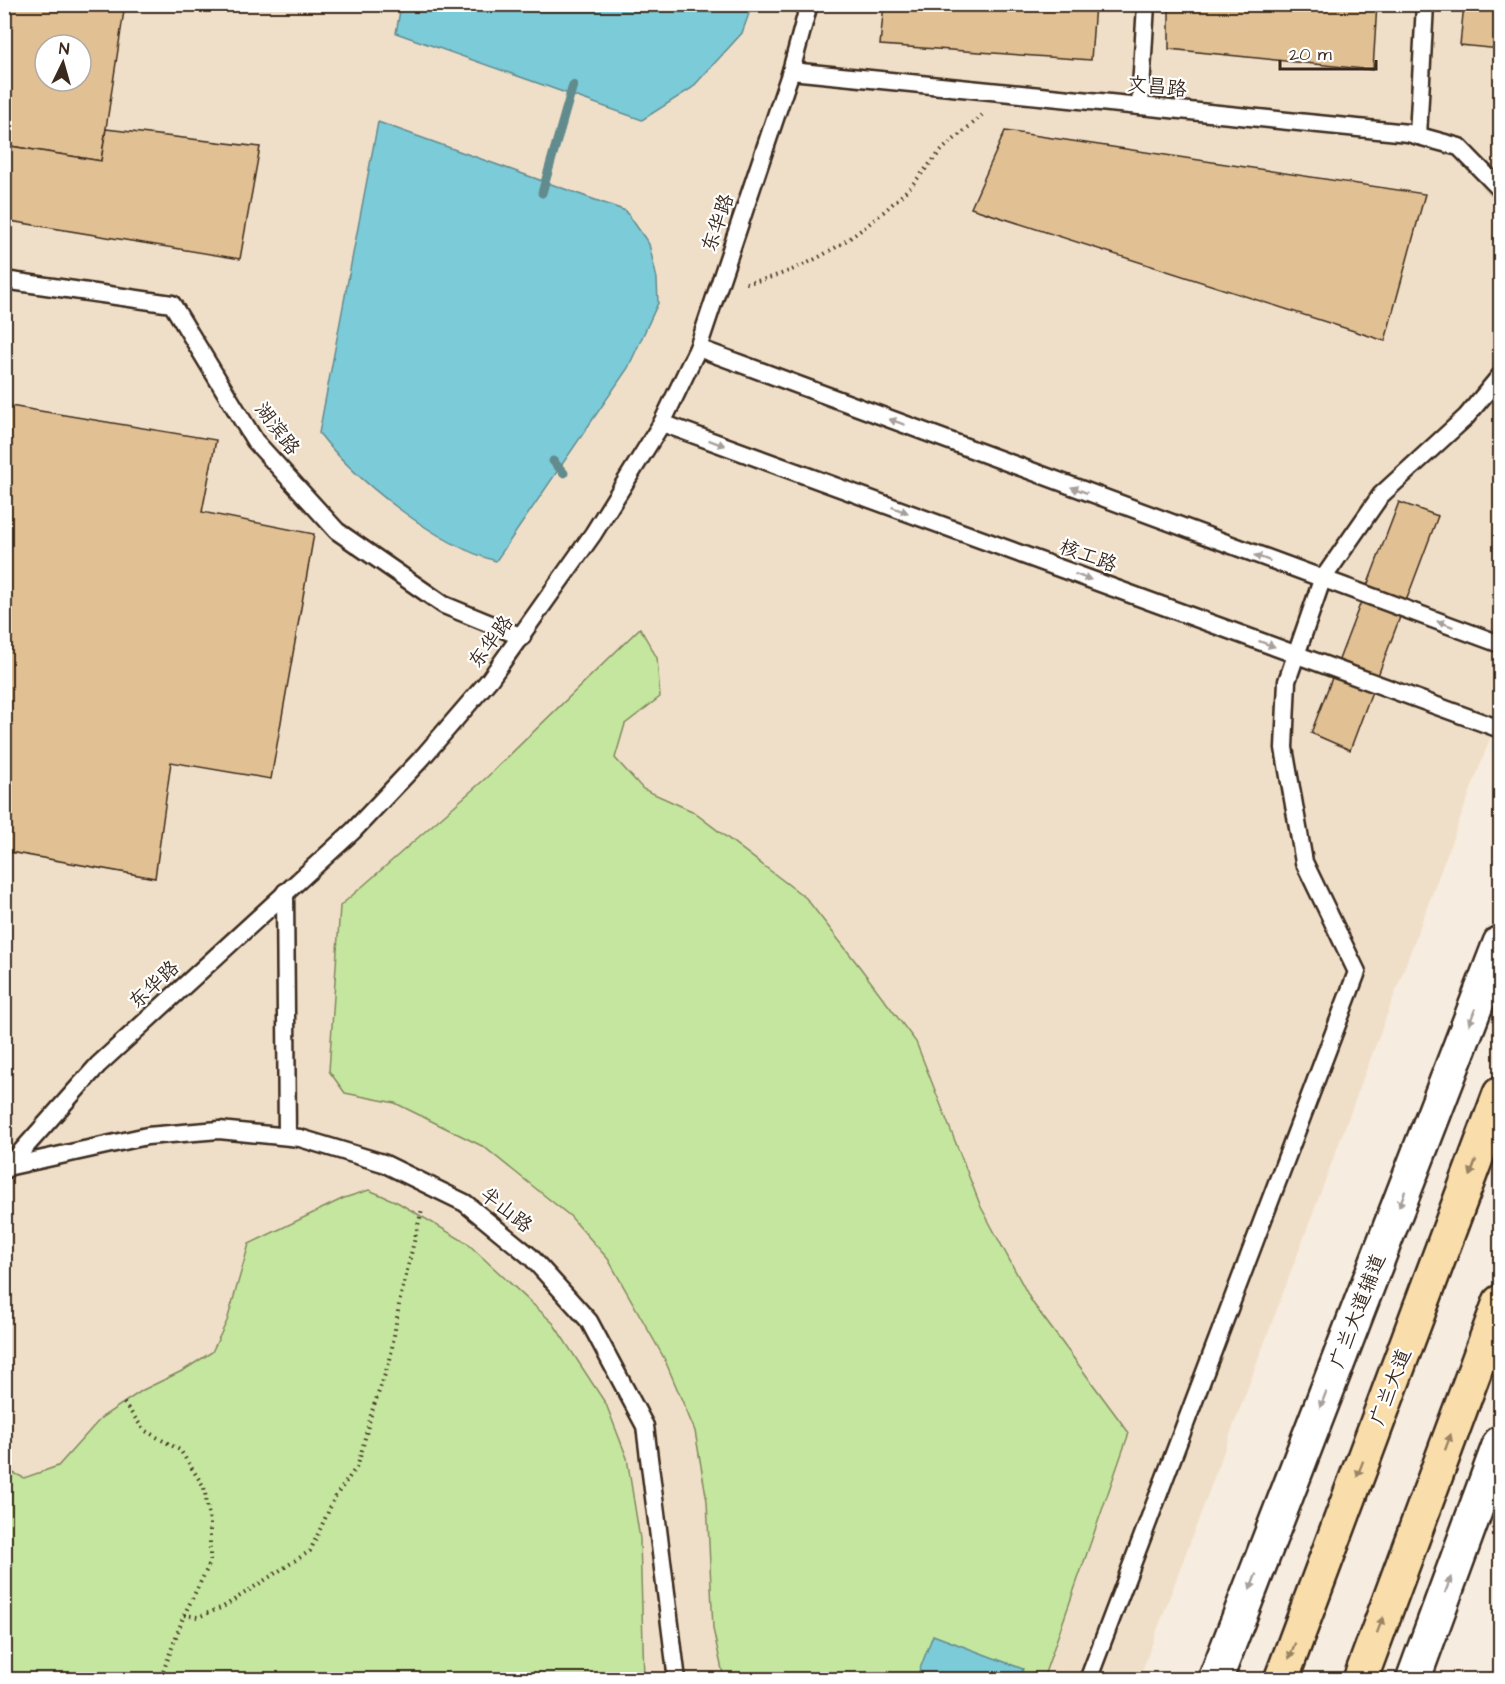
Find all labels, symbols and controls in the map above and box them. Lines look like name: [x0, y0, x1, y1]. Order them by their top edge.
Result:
north arrow: [33, 33, 93, 93]
scale bar: [1280, 33, 1376, 71]
text: N: [58, 38, 70, 60]
text: 20 m: [1289, 42, 1332, 67]
street label: 文昌路: [1126, 70, 1189, 104]
street label: 东华路: [695, 189, 741, 256]
street label: 湖滨路: [248, 397, 307, 462]
one-way arrow: [887, 416, 905, 426]
one-way arrow: [708, 439, 726, 449]
one-way arrow: [1070, 484, 1088, 494]
one-way arrow: [891, 506, 909, 516]
street label: 核工路: [1055, 533, 1122, 580]
one-way arrow: [1253, 552, 1271, 562]
one-way arrow: [1074, 572, 1092, 582]
street label: 东华路: [462, 609, 521, 674]
one-way arrow: [1436, 619, 1454, 629]
one-way arrow: [1258, 639, 1276, 649]
street label: 东华路: [123, 954, 186, 1016]
one-way arrow: [1467, 1008, 1476, 1026]
one-way arrow: [1468, 1159, 1477, 1177]
street label: 半山路: [474, 1180, 539, 1240]
one-way arrow: [1397, 1190, 1406, 1208]
street label: 广兰大道辅道: [1323, 1250, 1393, 1372]
street label: 广兰大道: [1364, 1345, 1418, 1429]
one-way arrow: [1318, 1391, 1328, 1409]
one-way arrow: [1444, 1433, 1454, 1451]
one-way arrow: [1355, 1460, 1364, 1478]
one-way arrow: [1247, 1573, 1257, 1591]
one-way arrow: [1444, 1576, 1453, 1594]
one-way arrow: [1376, 1616, 1386, 1634]
one-way arrow: [1286, 1643, 1296, 1661]

